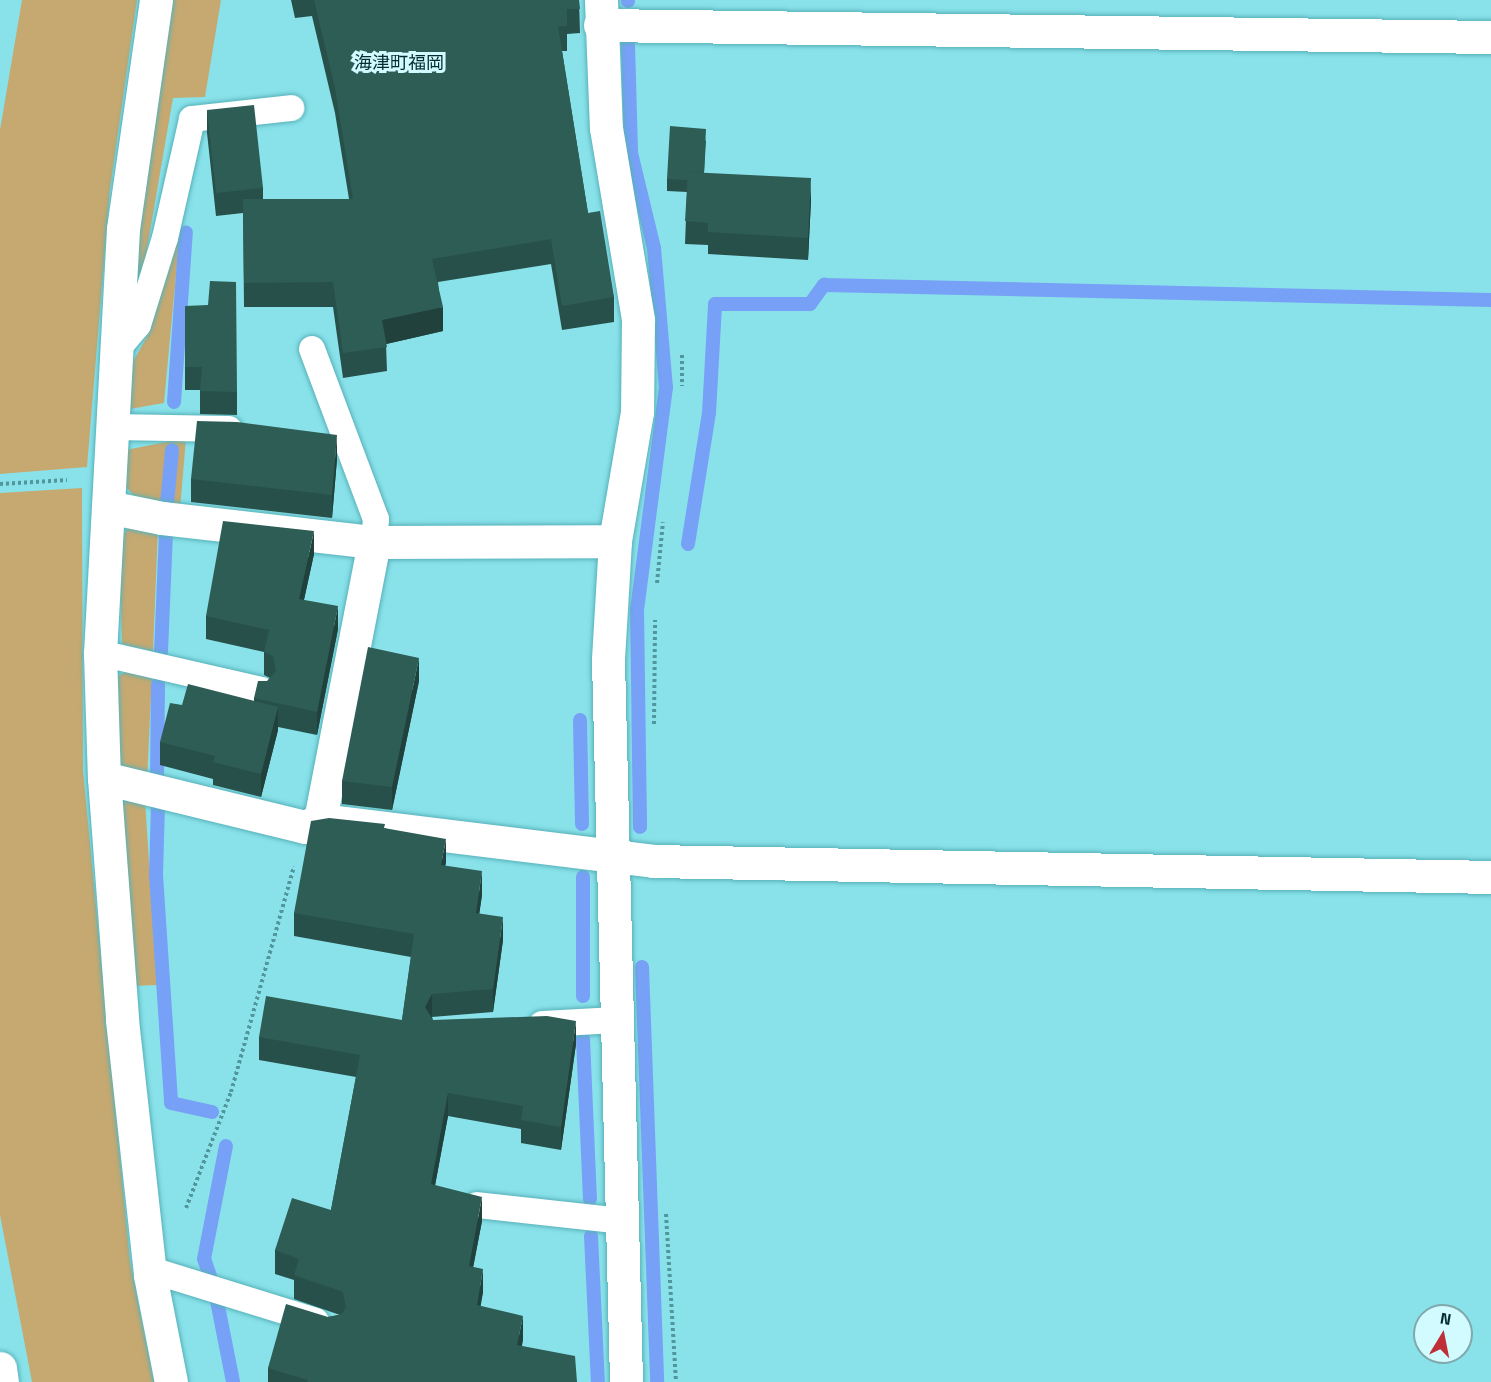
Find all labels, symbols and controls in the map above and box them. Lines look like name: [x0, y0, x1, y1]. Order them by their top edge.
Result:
district label: 海津町福岡: [354, 52, 444, 74]
north arrow: [1413, 1304, 1473, 1364]
text: N: [1438, 1305, 1453, 1331]

